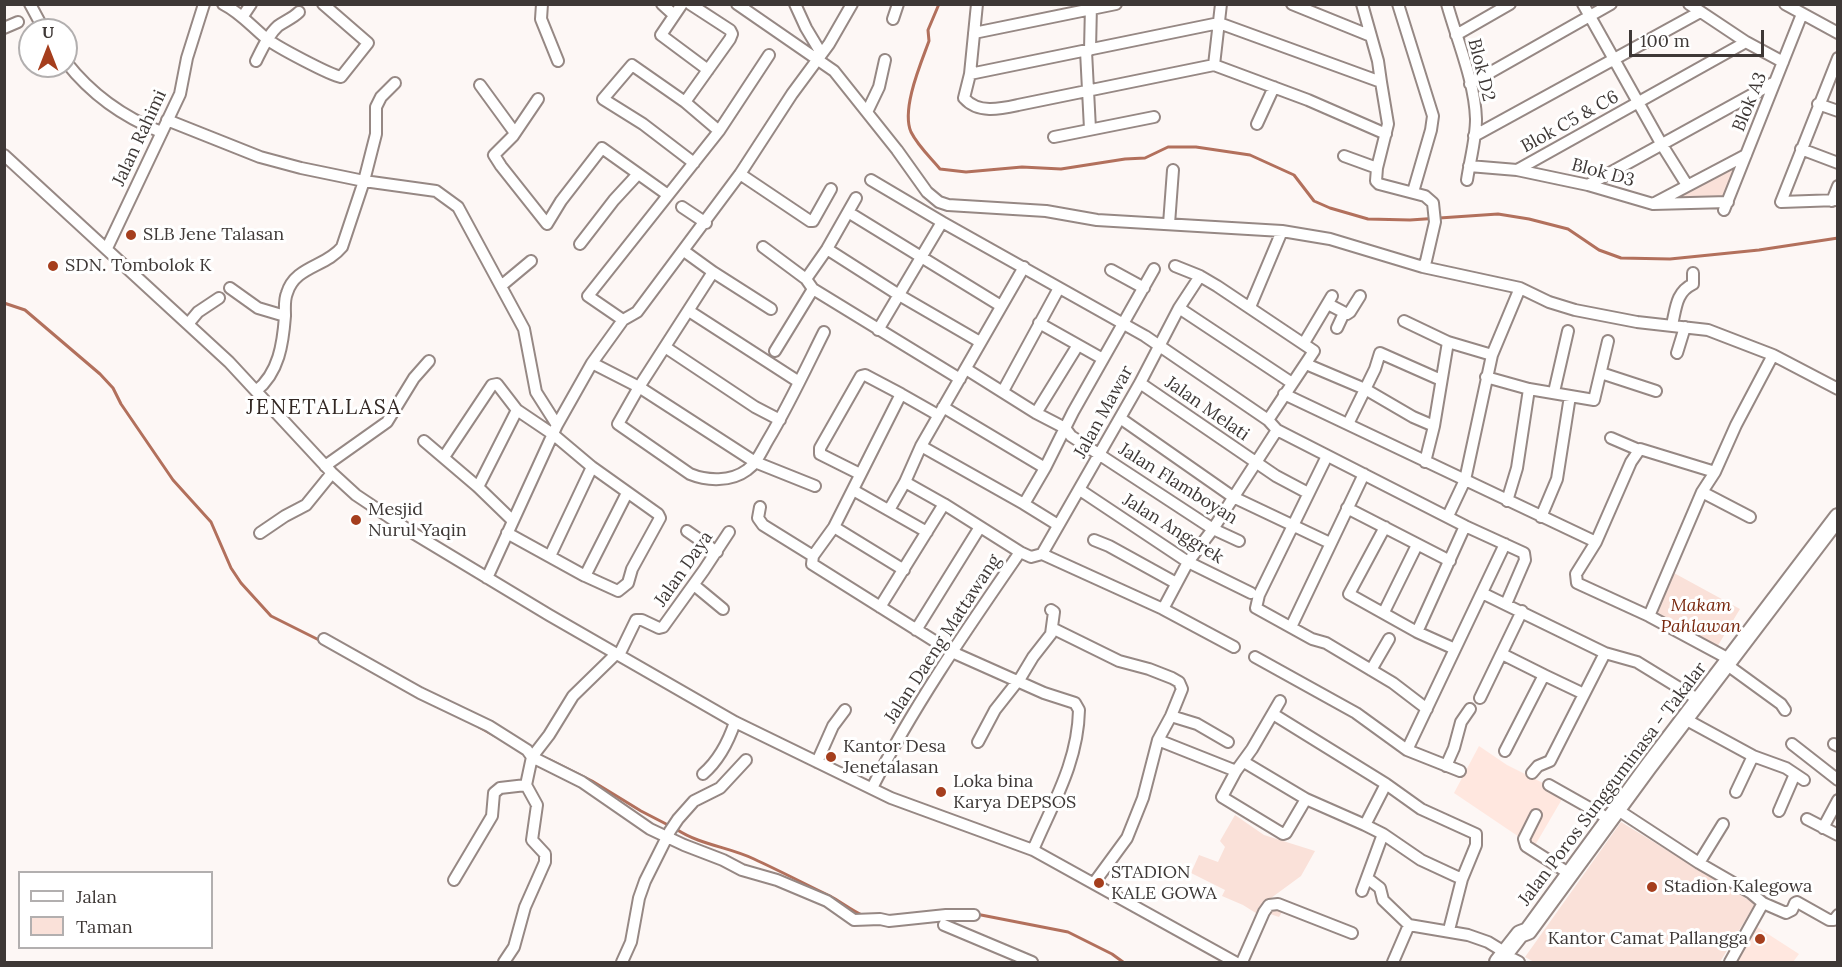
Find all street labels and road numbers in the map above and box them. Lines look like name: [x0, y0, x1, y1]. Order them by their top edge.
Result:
street label: Blok D2: [1463, 36, 1499, 104]
street label: Blok A3: [1728, 69, 1772, 135]
street label: Blok C5 & C6: [1517, 86, 1623, 158]
street label: Jalan Rahimi: [108, 87, 172, 189]
street label: Blok D3: [1569, 154, 1637, 192]
street label: Jalan Mawar: [1070, 362, 1138, 462]
street label: Jalan Melati: [1161, 372, 1253, 446]
street label: Jalan Flamboyan: [1114, 439, 1242, 529]
street label: Jalan Anggrek: [1119, 489, 1227, 569]
street label: Jalan Daya: [650, 527, 718, 611]
street label: Jalan Daeng Mattawang: [880, 551, 1006, 727]
street label: Jalan Poros Sungguminasa - Takalar: [1514, 658, 1712, 910]

